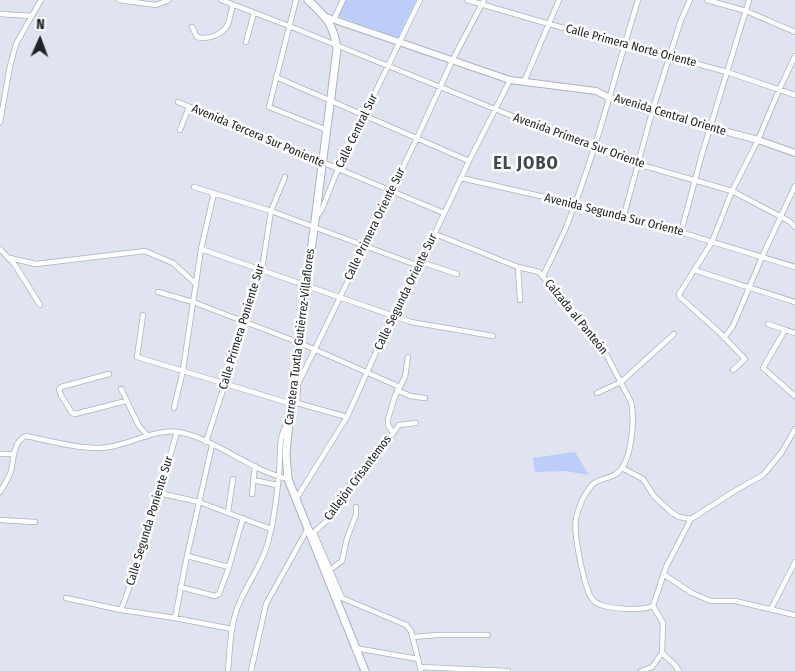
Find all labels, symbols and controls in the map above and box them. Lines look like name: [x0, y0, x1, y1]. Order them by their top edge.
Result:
north arrow: [15, 15, 65, 65]
text: N: [36, 16, 45, 33]
street label: Calle Primera Norte Oriente: [564, 22, 698, 70]
street label: Avenida Central Oriente: [612, 91, 728, 139]
street label: Calle Central Sur: [333, 92, 381, 170]
street label: Avenida Tercera Sur Poniente: [189, 101, 327, 171]
street label: Avenida Primera Sur Oriente: [511, 110, 647, 172]
district label: EL JOBO: [492, 153, 560, 175]
street label: Calle Primera Oriente Sur: [341, 165, 409, 283]
street label: Avenida Segunda Sur Oriente: [543, 191, 685, 239]
street label: Calle Segunda Oriente Sur: [372, 231, 440, 353]
street label: Carretera Tuxtla Gutiérrez-Villaflores: [282, 248, 318, 426]
street label: Calle Primera Poniente Sur: [216, 263, 268, 391]
street label: Calzada al Panteón: [541, 277, 611, 357]
street label: Callejón Crisantemos: [321, 432, 395, 524]
street label: Calle Segunda Poniente Sur: [123, 455, 177, 587]

